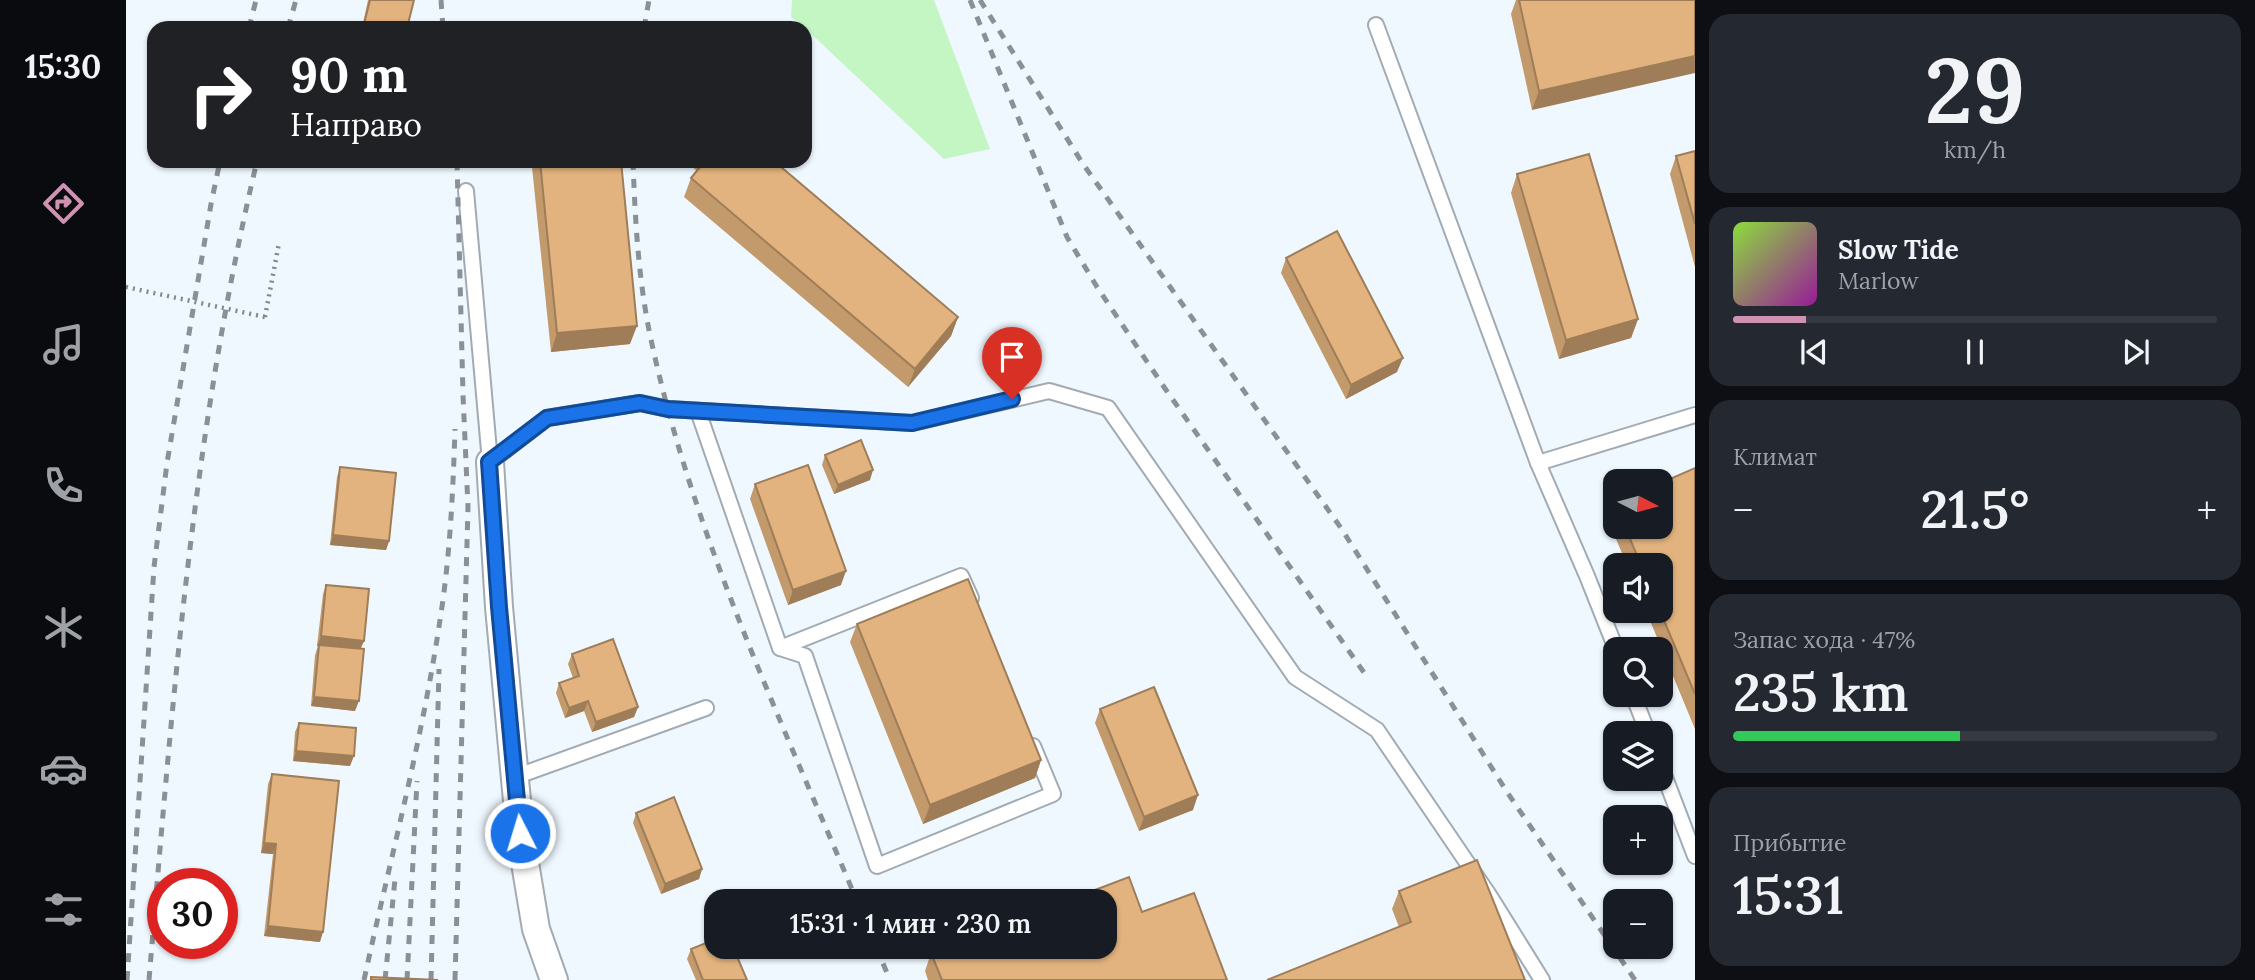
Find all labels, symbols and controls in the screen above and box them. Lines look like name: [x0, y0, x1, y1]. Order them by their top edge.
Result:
text: 29: [1925, 31, 2025, 148]
text: 90 m: [290, 43, 407, 105]
text: 15:30: [25, 46, 101, 87]
icon: right: [175, 49, 266, 140]
text: Направо: [290, 104, 422, 145]
text: km/h: [1944, 135, 2006, 164]
icon: directions: [39, 179, 88, 228]
text: Slow Tide: [1838, 233, 1959, 266]
text: Marlow: [1838, 266, 1919, 295]
icon: music: [39, 320, 88, 369]
pin: [982, 327, 1042, 399]
icon: previous: [1795, 333, 1833, 371]
icon: pause: [1956, 333, 1994, 371]
icon: next: [2117, 333, 2155, 371]
icon: arrive: [993, 338, 1031, 376]
text: Климат: [1733, 442, 1817, 471]
icon: phone: [39, 461, 88, 510]
north arrow: [1603, 469, 1673, 539]
map controls: [1603, 469, 1673, 959]
text: 21.5°: [1921, 476, 2029, 542]
text: −: [1733, 486, 1753, 534]
text: +: [2197, 486, 2217, 534]
button: sound: [1603, 553, 1673, 623]
icon: climate: [39, 603, 88, 652]
text: Запас хода · 47%: [1733, 625, 1915, 654]
button: search: [1603, 637, 1673, 707]
text: 235 km: [1733, 659, 1909, 725]
button: layers: [1603, 721, 1673, 791]
icon: car: [39, 744, 88, 793]
position arrow: [483, 796, 557, 870]
button: +: [1603, 805, 1673, 875]
text: Прибытие: [1733, 828, 1847, 857]
text: 15:31: [1733, 862, 1844, 928]
speed limit sign: 30: [147, 868, 238, 959]
icon: filters: [39, 885, 88, 934]
button: −: [1603, 889, 1673, 959]
text: 15:31 · 1 мин · 230 m: [790, 907, 1031, 940]

